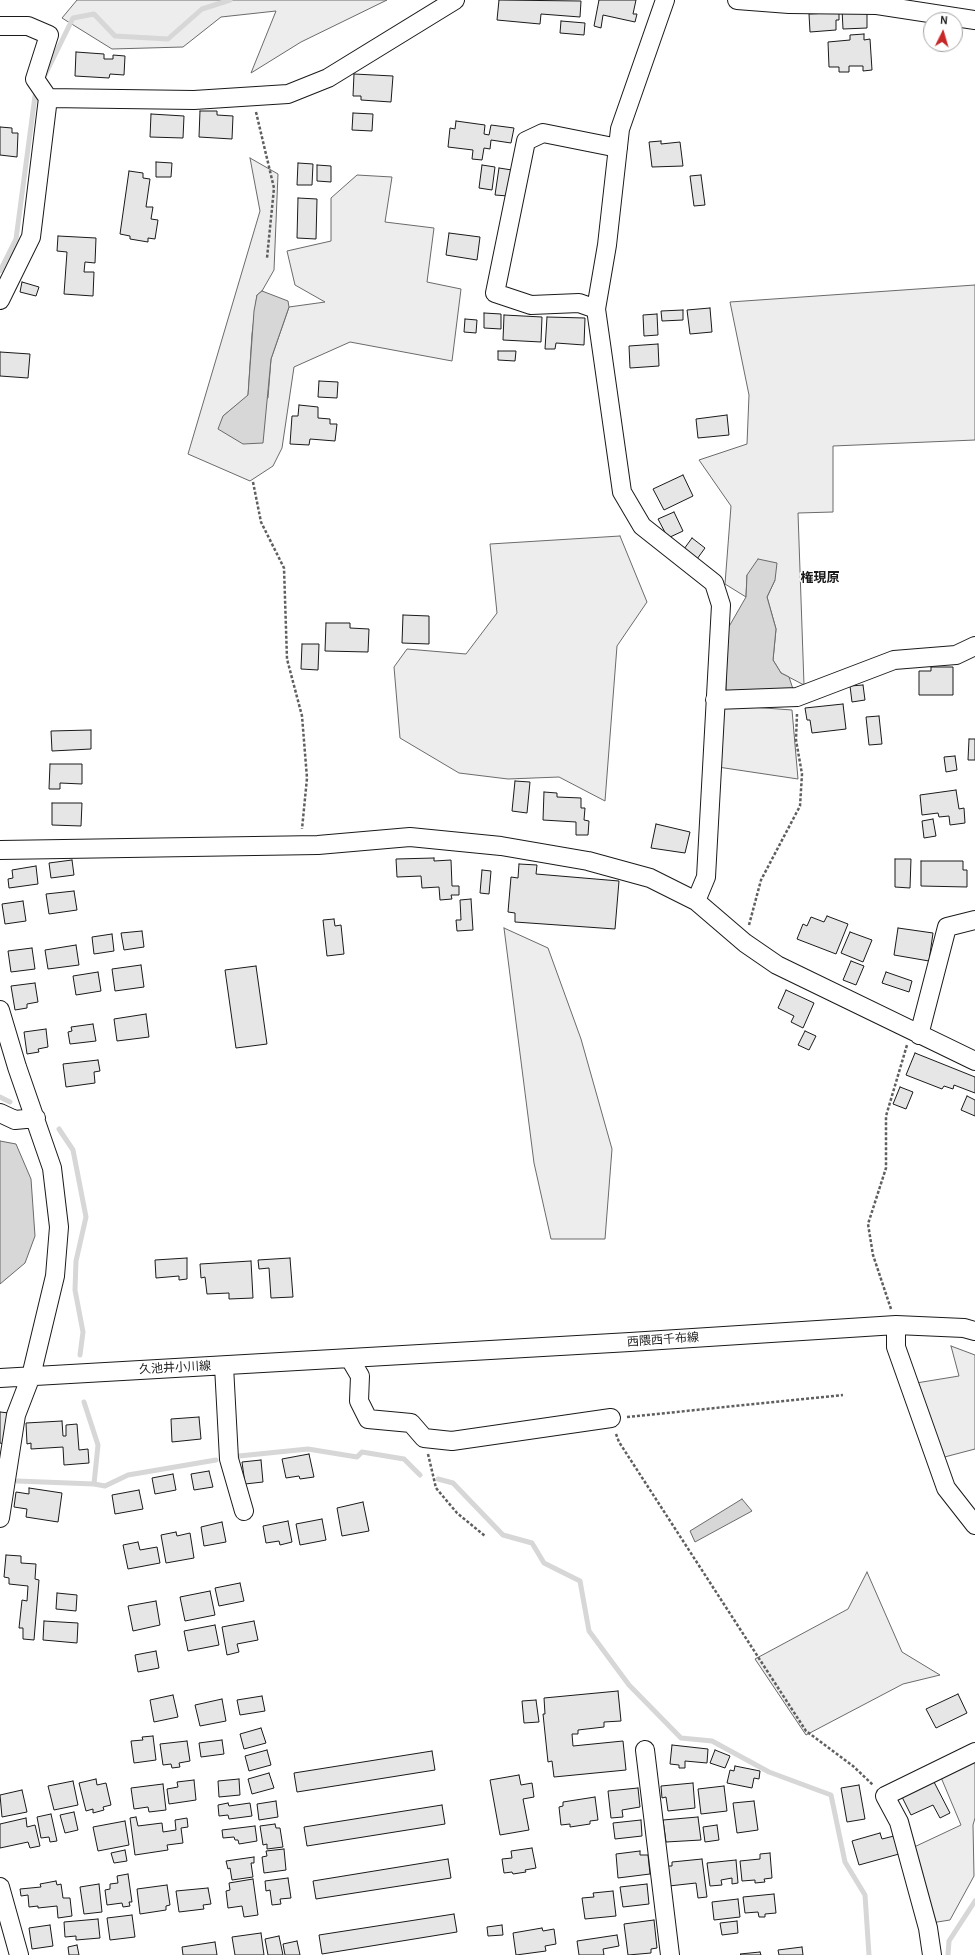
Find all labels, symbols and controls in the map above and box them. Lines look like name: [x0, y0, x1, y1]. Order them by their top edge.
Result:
north arrow: [923, 12, 963, 52]
text: N: [939, 14, 948, 27]
district label: 権現原: [801, 570, 839, 586]
street label: 西隈西千布線: [627, 1330, 699, 1350]
street label: 久池井小川線: [139, 1359, 211, 1377]

